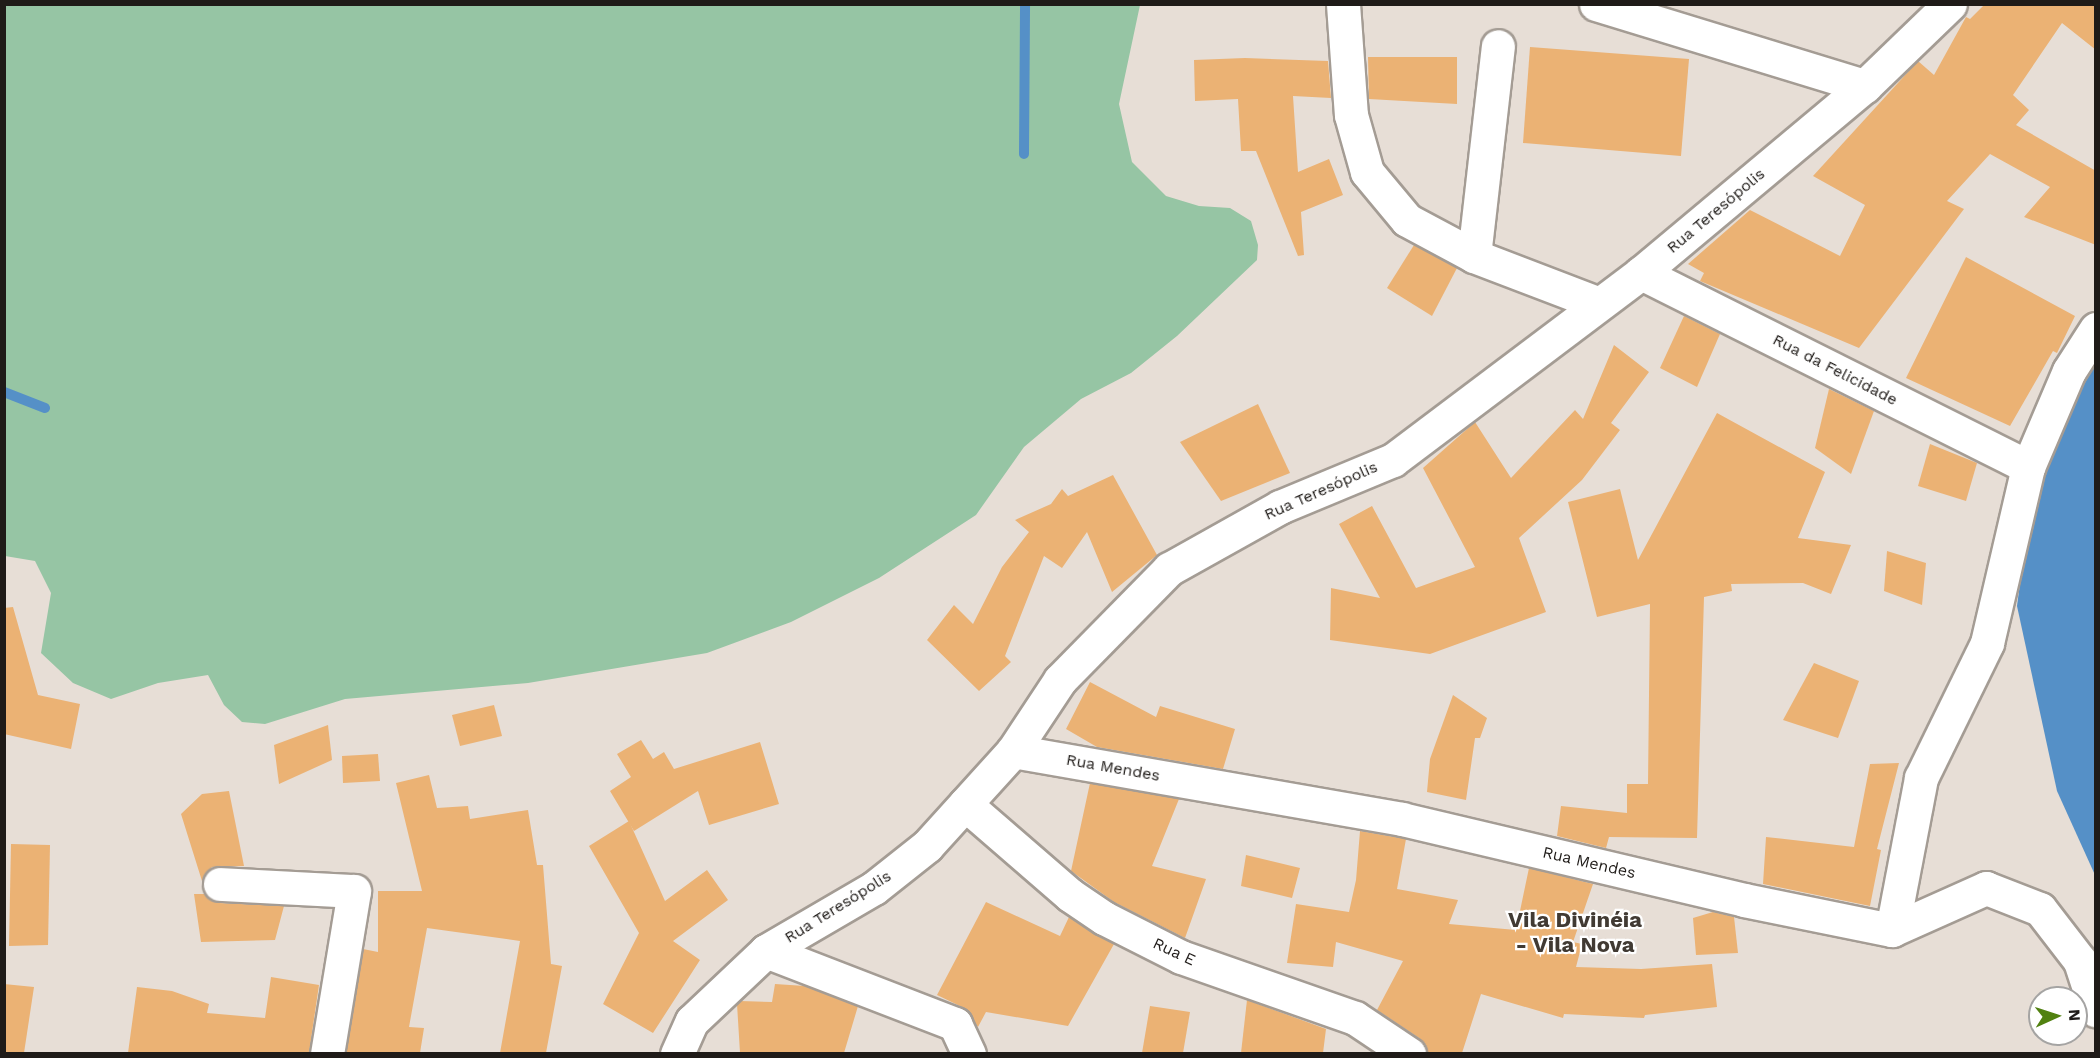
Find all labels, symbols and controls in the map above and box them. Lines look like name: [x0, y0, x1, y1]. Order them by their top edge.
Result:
street label: Rua Teresópolis: [1663, 164, 1769, 258]
street label: Rua da Felicidade: [1769, 330, 1901, 410]
street label: Rua Teresópolis: [1261, 457, 1381, 525]
street label: Rua Mendes: [1064, 750, 1162, 786]
street label: Rua Mendes: [1540, 843, 1638, 883]
street label: Rua Teresópolis: [781, 866, 895, 948]
district label: Vila Divinéia - Vila Nova: [1508, 906, 1642, 957]
street label: Rua E: [1150, 934, 1198, 970]
north arrow: [2028, 986, 2088, 1046]
text: N: [2065, 1009, 2084, 1022]

